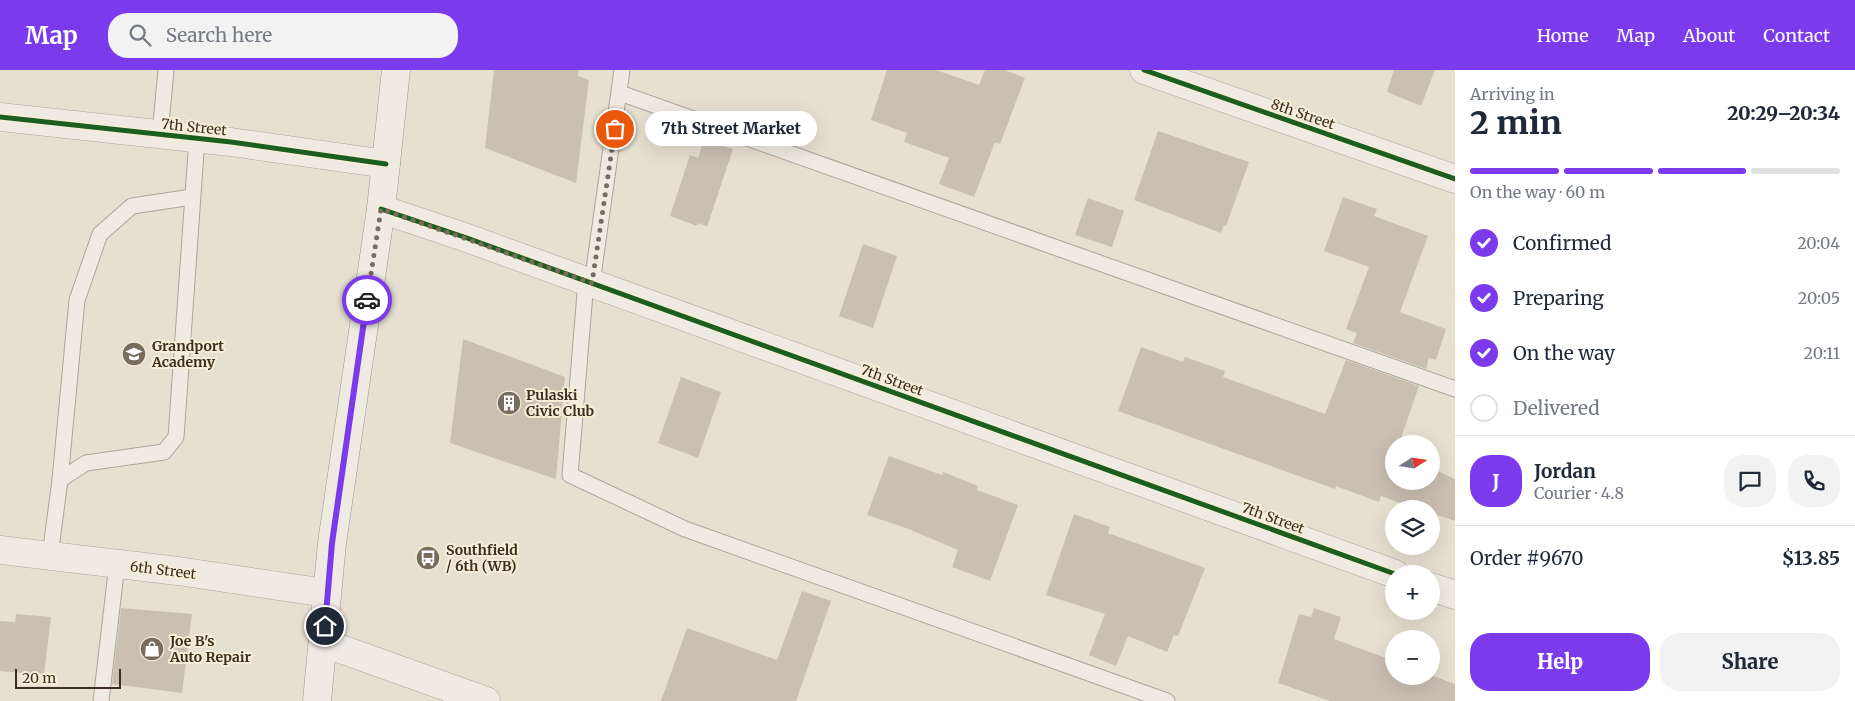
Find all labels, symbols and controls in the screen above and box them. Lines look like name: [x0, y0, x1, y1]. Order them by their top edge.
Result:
search box: [108, 13, 458, 58]
text: Map: [25, 20, 78, 51]
icon: search: [126, 21, 154, 49]
text: Search here: [166, 23, 272, 47]
text: Home: [1537, 24, 1589, 47]
text: Map: [1617, 24, 1655, 47]
text: About: [1683, 24, 1735, 47]
text: Contact: [1763, 24, 1830, 47]
text: Arriving in: [1470, 84, 1555, 104]
street label: 8th Street: [1269, 95, 1338, 133]
text: 20:29–20:34: [1727, 101, 1840, 125]
text: 2 min: [1470, 103, 1562, 143]
pin: [594, 108, 636, 150]
callout: 7th Street Market: [645, 112, 818, 146]
street label: 7th Street: [160, 115, 228, 139]
icon: bag: [601, 115, 629, 143]
text: 7th Street Market: [661, 118, 801, 138]
text: On the way · 60 m: [1470, 182, 1605, 202]
icon: check: [1470, 229, 1498, 257]
text: Confirmed: [1513, 231, 1611, 255]
text: 20:04: [1797, 233, 1840, 253]
courier: [342, 275, 392, 325]
icon: check: [1470, 284, 1498, 312]
icon: car: [353, 286, 381, 314]
text: Preparing: [1513, 286, 1604, 310]
text: 20:05: [1798, 288, 1840, 308]
place label: Grandport Academy: [151, 337, 224, 371]
icon: check: [1470, 339, 1498, 367]
school or university icon: Grandport Academy: [121, 341, 147, 367]
text: On the way: [1513, 341, 1615, 365]
text: 20:11: [1804, 343, 1840, 363]
street label: 7th Street: [858, 360, 926, 400]
place label: Pulaski Civic Club: [526, 386, 595, 420]
building icon: Pulaski Civic Club: [496, 390, 522, 416]
text: Delivered: [1513, 396, 1600, 420]
north arrow: [1385, 435, 1440, 490]
map controls: [1385, 435, 1440, 685]
button: chat: [1724, 455, 1776, 507]
button: phone: [1788, 455, 1840, 507]
text: Jordan: [1534, 459, 1596, 483]
text: J: [1492, 469, 1500, 493]
text: Courier · 4.8: [1534, 483, 1624, 503]
street label: 7th Street: [1239, 498, 1307, 538]
button: layers: [1385, 500, 1440, 555]
place label: Southfield / 6th (WB): [446, 541, 518, 575]
bus stop icon: Southfield / 6th (WB): [415, 545, 441, 571]
text: Order #9670: [1470, 546, 1584, 570]
text: $13.85: [1782, 546, 1840, 570]
street label: 6th Street: [129, 557, 198, 583]
button: +: [1385, 565, 1440, 620]
pin: [304, 605, 346, 647]
icon: home: [311, 612, 339, 640]
button: −: [1385, 630, 1440, 685]
place label: Joe B's Auto Repair: [169, 632, 252, 666]
button: Help: [1470, 633, 1650, 691]
button: Share: [1660, 633, 1840, 691]
shop icon: Joe B's Auto Repair: [139, 636, 165, 662]
scale bar: [15, 666, 121, 689]
text: 20 m: [22, 669, 56, 687]

